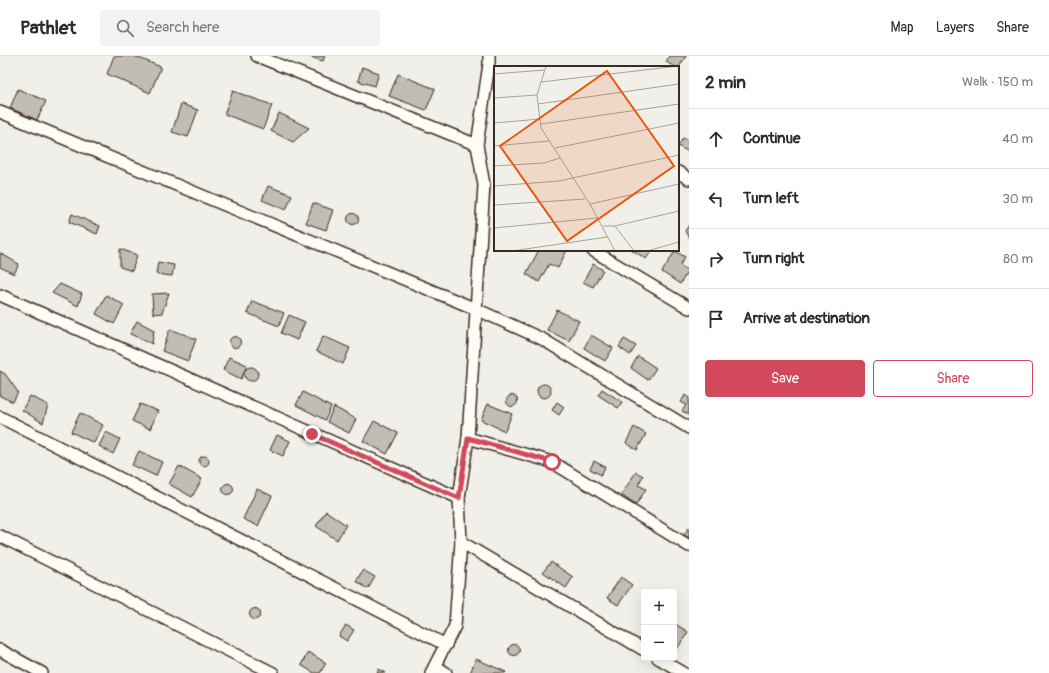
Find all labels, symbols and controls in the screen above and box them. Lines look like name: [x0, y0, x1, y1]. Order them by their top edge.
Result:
search box: [100, 10, 380, 46]
text: Pathlet: [20, 16, 76, 40]
icon: search: [114, 17, 136, 39]
text: Search here: [146, 18, 219, 37]
text: Map: [891, 19, 914, 36]
text: Layers: [936, 19, 974, 36]
text: Share: [996, 19, 1029, 36]
inset map: [494, 66, 679, 251]
text: 2 min: [705, 72, 746, 93]
text: Walk · 150 m: [962, 74, 1033, 90]
icon: ahead: [705, 128, 727, 150]
text: Continue: [743, 129, 801, 148]
text: 40 m: [1002, 131, 1033, 147]
icon: left: [705, 188, 727, 210]
text: Turn left: [743, 189, 799, 208]
text: 30 m: [1003, 191, 1033, 207]
icon: right: [705, 248, 727, 270]
text: Turn right: [743, 249, 804, 268]
text: 80 m: [1003, 251, 1033, 267]
icon: arrive: [705, 308, 727, 330]
text: Arrive at destination: [743, 309, 870, 328]
button: Save: [705, 360, 865, 397]
button: Share: [873, 360, 1033, 397]
route end: [303, 425, 321, 443]
route start: [543, 453, 561, 471]
map controls: [641, 589, 677, 661]
button: +: [641, 589, 677, 625]
button: −: [641, 625, 677, 661]

